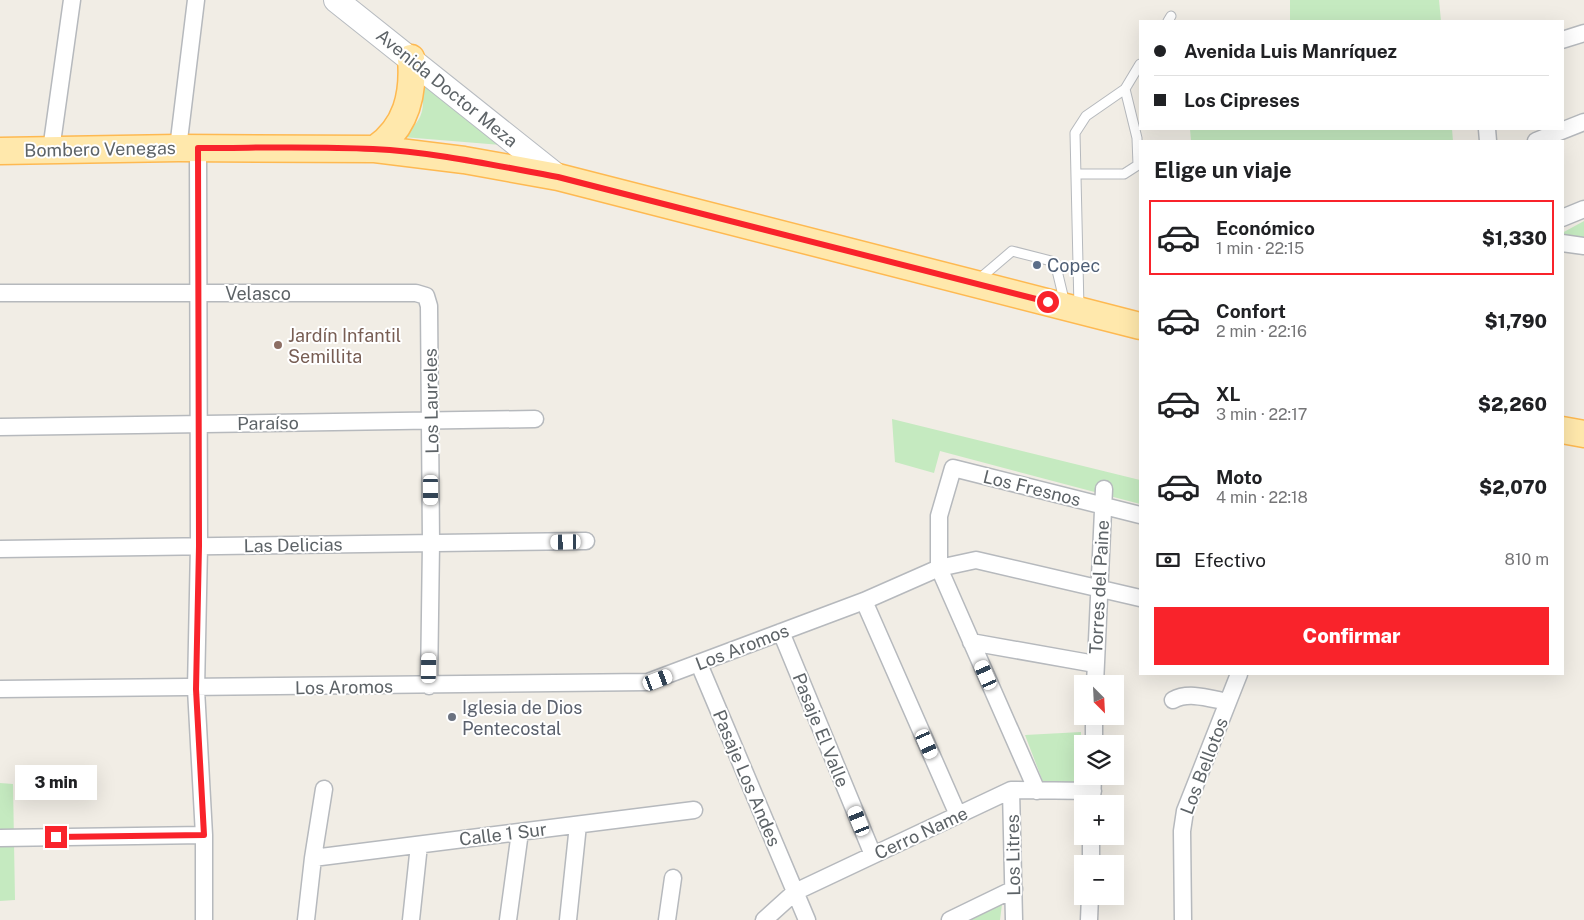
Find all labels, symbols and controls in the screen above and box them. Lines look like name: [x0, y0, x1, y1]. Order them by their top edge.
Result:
street label: Avenida Doctor Meza: [372, 25, 522, 151]
text: Avenida Luis Manríquez: [1184, 40, 1397, 62]
text: Los Cipreses: [1184, 89, 1300, 111]
street label: Bombero Venegas: [24, 137, 176, 161]
text: Elige un viaje: [1154, 157, 1292, 183]
icon: car: [1156, 215, 1201, 260]
text: Económico: [1216, 217, 1315, 239]
text: $1,330: [1482, 227, 1547, 249]
text: 1 min · 22:15: [1216, 239, 1304, 258]
place label: Copec: [1047, 255, 1100, 276]
marker: Copec: [1031, 259, 1043, 271]
street label: Velasco: [225, 283, 291, 304]
route start: [1037, 291, 1059, 313]
icon: car: [1156, 298, 1201, 343]
text: Confort: [1216, 300, 1286, 322]
text: $1,790: [1484, 310, 1547, 332]
text: 2 min · 22:16: [1216, 322, 1307, 341]
place label: Jardín Infantil Semillita: [288, 325, 401, 367]
marker: Jardín Infantil Semillita: [272, 339, 284, 351]
street label: Los Laureles: [420, 348, 442, 454]
icon: car: [1156, 381, 1201, 426]
text: XL: [1216, 383, 1241, 405]
text: $2,260: [1478, 393, 1547, 415]
text: 3 min · 22:17: [1216, 405, 1307, 424]
street label: Paraíso: [237, 412, 299, 434]
icon: car: [1156, 464, 1201, 509]
street label: Los Fresnos: [981, 466, 1083, 510]
text: Moto: [1216, 466, 1262, 488]
car: [423, 475, 438, 505]
text: $2,070: [1479, 476, 1547, 498]
text: 4 min · 22:18: [1216, 488, 1308, 507]
street label: Torres del Paine: [1085, 520, 1113, 654]
street label: Las Delicias: [243, 534, 343, 556]
car: [550, 534, 581, 550]
icon: cash: [1154, 546, 1182, 574]
text: Efectivo: [1194, 549, 1266, 571]
text: 810 m: [1505, 550, 1549, 569]
button: Confirmar: [1154, 607, 1549, 665]
street label: Los Aromos: [692, 620, 792, 674]
car: [421, 653, 436, 683]
car: [973, 658, 998, 692]
car: [641, 668, 674, 692]
street label: Pasaje El Valle: [789, 670, 853, 790]
north arrow: [1074, 675, 1124, 725]
map controls: [1074, 675, 1124, 905]
street label: Los Aromos: [295, 676, 393, 698]
place label: Iglesia de Dios Pentecostal: [462, 697, 582, 739]
street label: Pasaje Los Andes: [709, 707, 785, 849]
marker: Iglesia de Dios Pentecostal: [446, 711, 458, 723]
street label: Los Bellotos: [1176, 715, 1232, 817]
car: [914, 727, 939, 761]
button: layers: [1074, 735, 1124, 785]
callout: 3 min: [15, 764, 97, 800]
text: 3 min: [35, 773, 77, 792]
button: +: [1074, 795, 1124, 845]
street label: Cerro Name: [871, 802, 971, 864]
car: [846, 804, 871, 838]
street label: Los Litres: [1002, 814, 1024, 896]
street label: Calle 1 Sur: [458, 818, 548, 850]
route end: [45, 826, 67, 848]
button: −: [1074, 855, 1124, 905]

